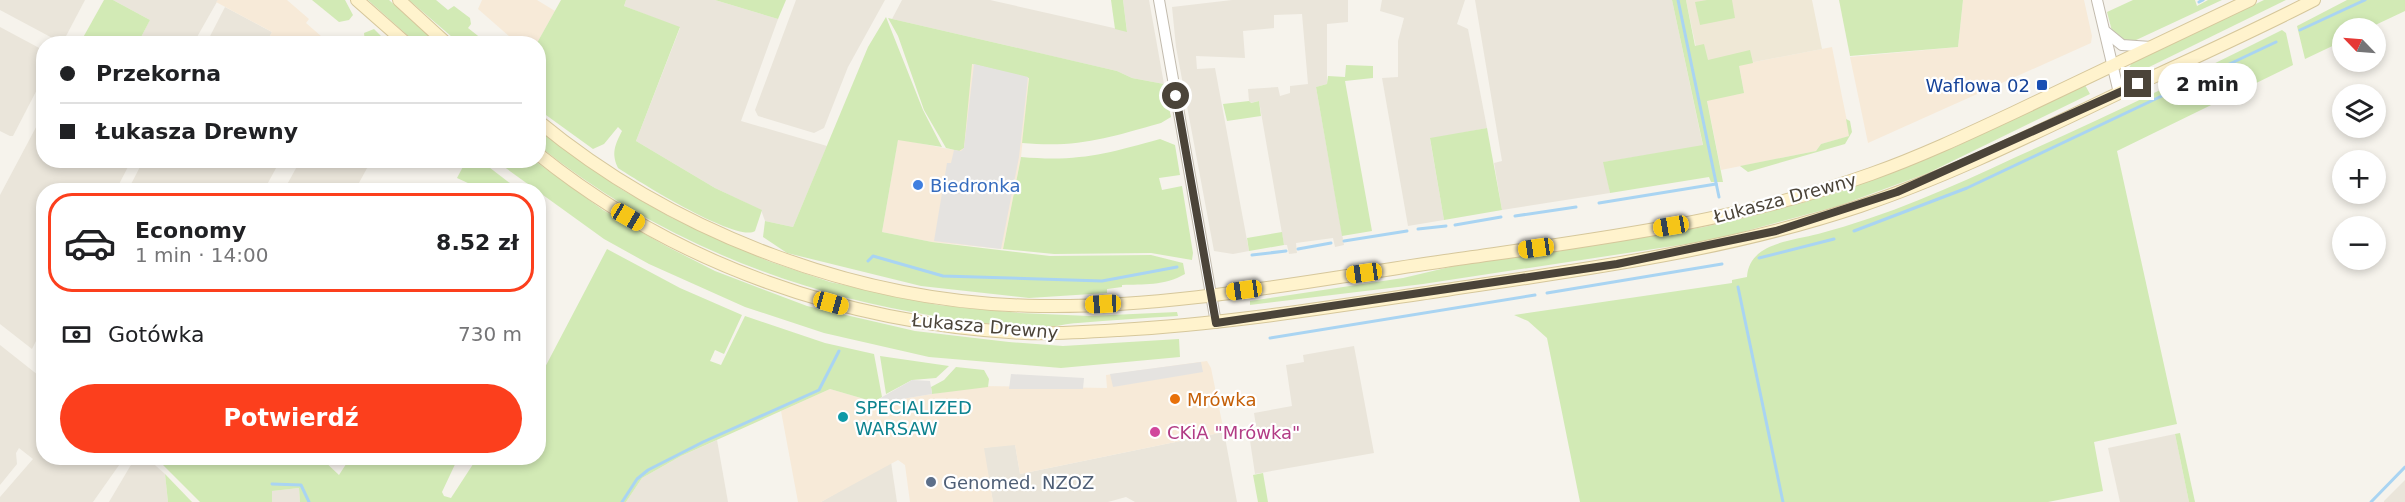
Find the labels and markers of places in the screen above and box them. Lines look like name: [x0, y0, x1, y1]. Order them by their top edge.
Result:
place label: Waflowa 02: [1926, 75, 2030, 96]
marker: Waflowa 02: [2035, 78, 2049, 92]
place label: Biedronka: [930, 175, 1020, 196]
marker: Biedronka: [911, 178, 925, 192]
place label: Mrówka: [1187, 389, 1256, 410]
marker: Mrówka: [1168, 392, 1182, 406]
place label: SPECIALIZED WARSAW: [855, 397, 972, 439]
marker: SPECIALIZED WARSAW: [836, 410, 850, 424]
place label: CKiA "Mrówka": [1167, 422, 1300, 443]
marker: CKiA "Mrówka": [1148, 425, 1162, 439]
place label: Genomed. NZOZ: [943, 472, 1094, 493]
marker: Genomed. NZOZ: [924, 475, 938, 489]

